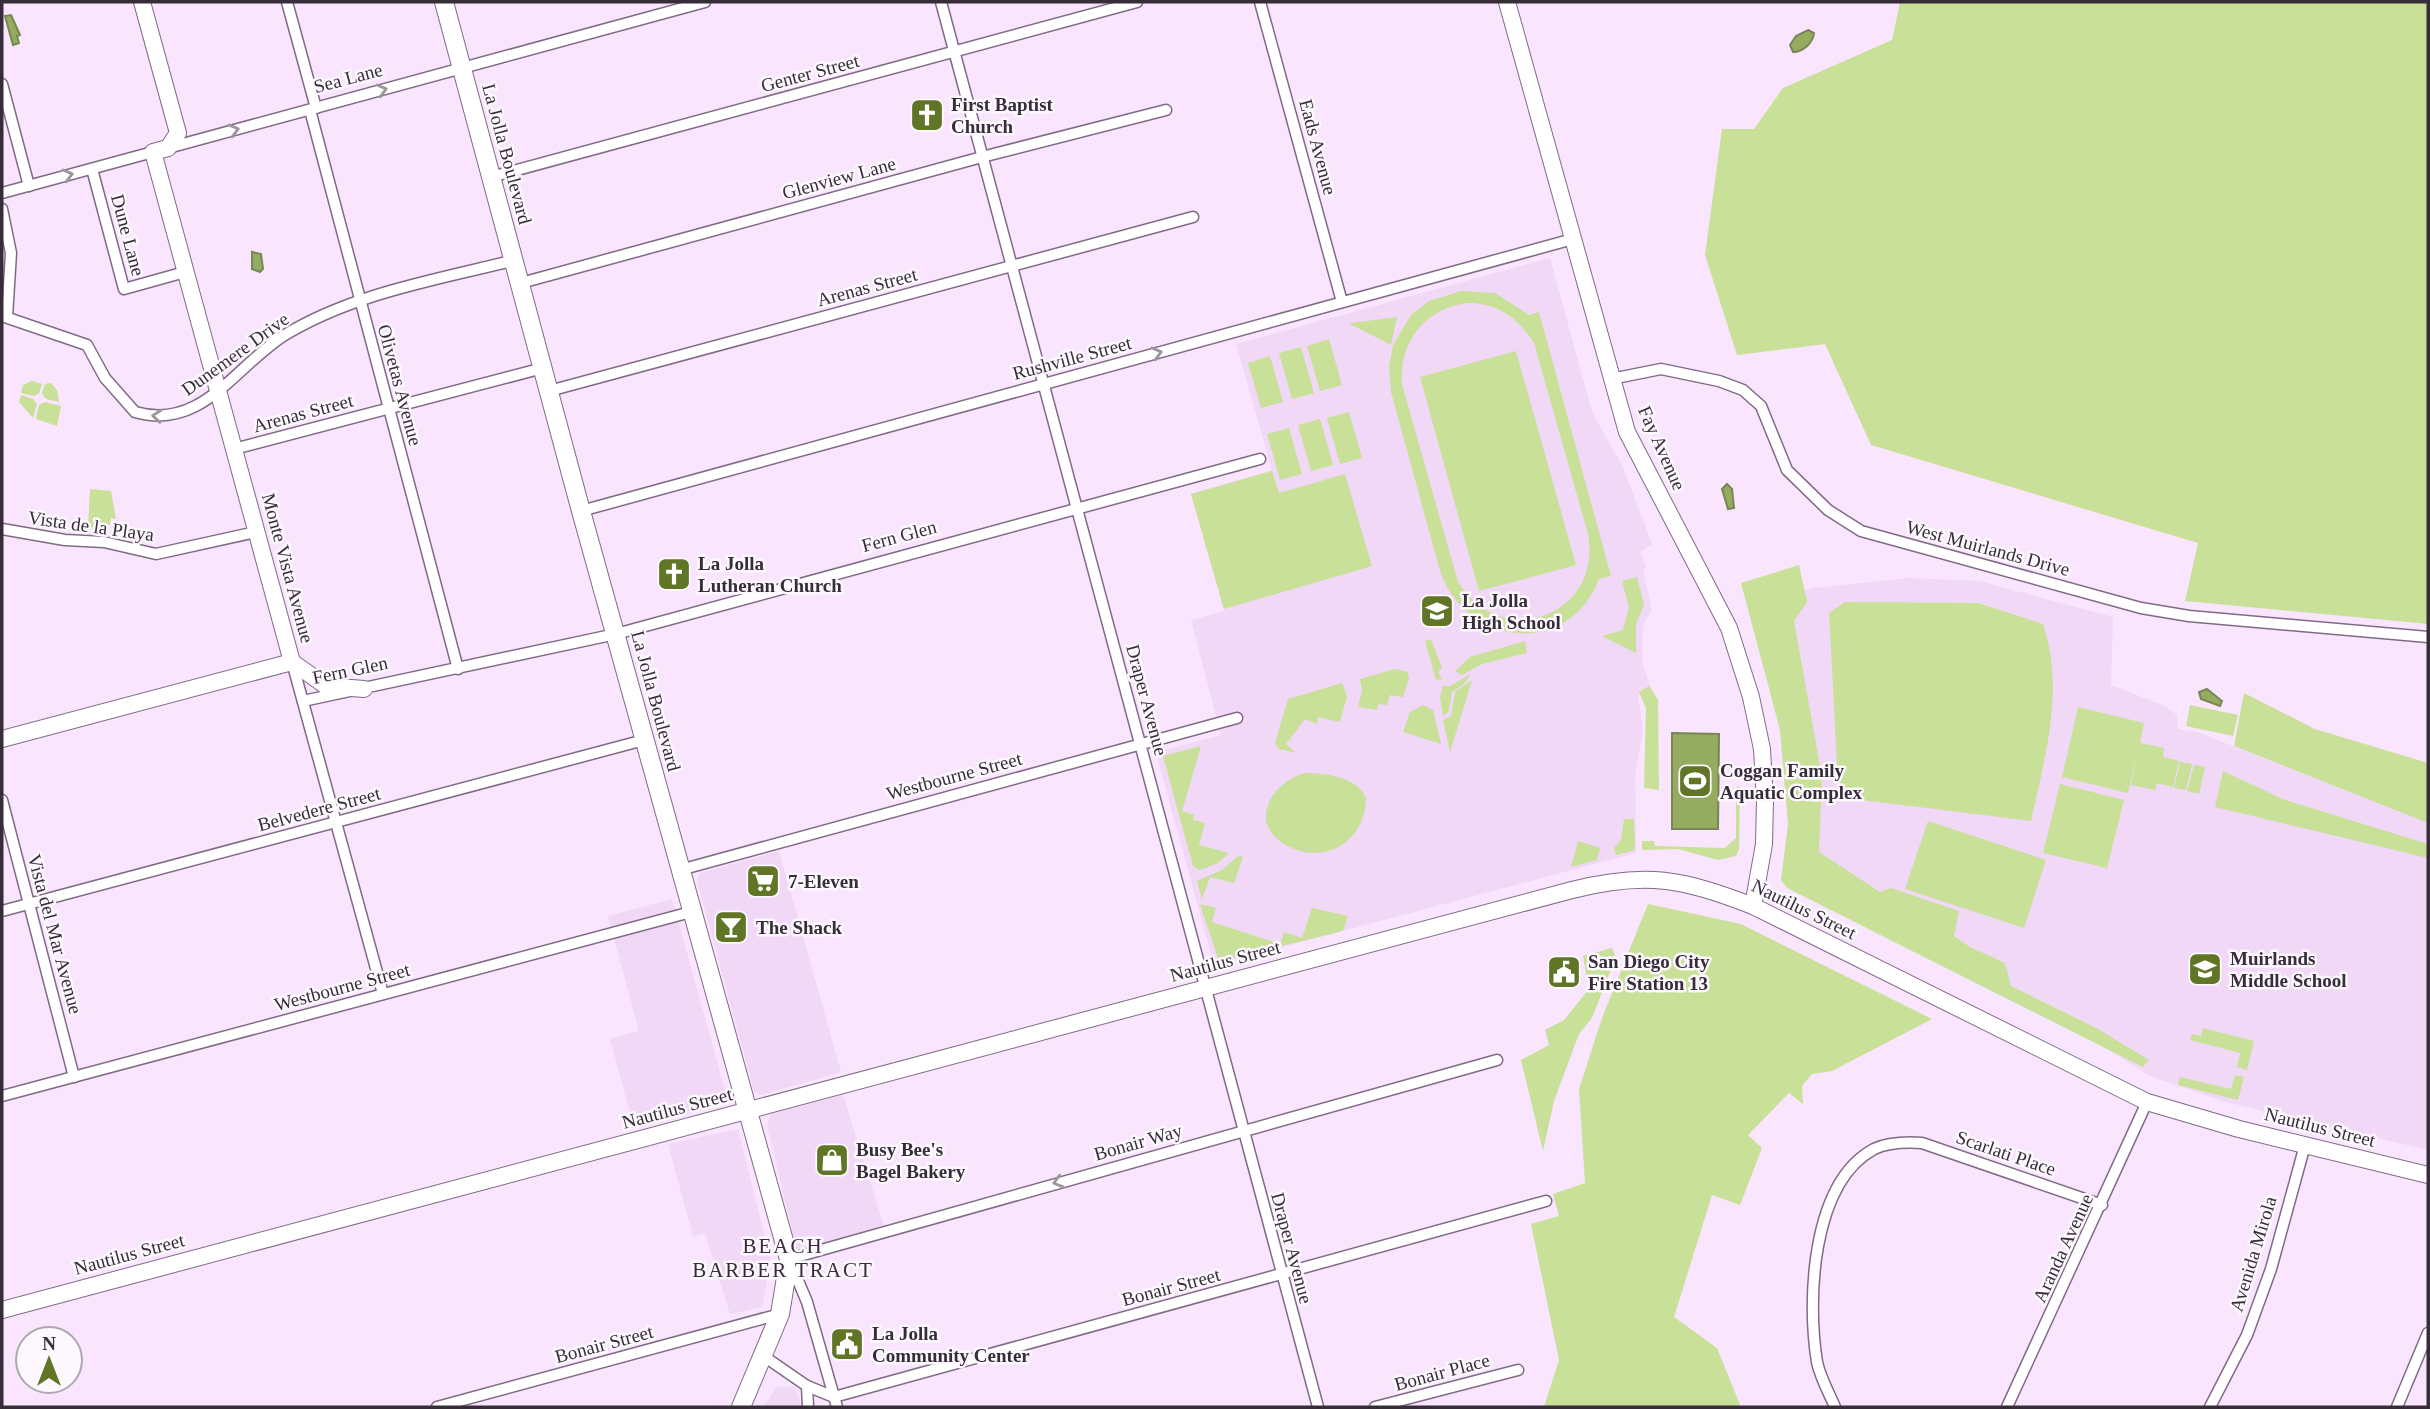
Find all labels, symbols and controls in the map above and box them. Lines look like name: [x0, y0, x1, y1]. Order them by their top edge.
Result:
street label: Genter Street: [759, 50, 862, 96]
street label: Sea Lane: [311, 59, 385, 97]
street label: La Jolla Boulevard: [478, 81, 536, 227]
one-way arrow: [376, 84, 388, 98]
place label: First Baptist Church: [951, 94, 1054, 137]
church icon: First Baptist Church: [908, 96, 946, 134]
street label: Eads Avenue: [1295, 97, 1341, 197]
one-way arrow: [228, 124, 240, 138]
street label: Glenview Lane: [780, 153, 898, 203]
one-way arrow: [61, 169, 73, 183]
street label: Dune Lane: [107, 192, 149, 278]
street label: Arenas Street: [815, 263, 920, 310]
street label: Dunemere Drive: [177, 308, 293, 400]
street label: Olivetas Avenue: [374, 322, 426, 448]
street label: Rushville Street: [1010, 332, 1134, 384]
one-way arrow: [1151, 347, 1163, 361]
street label: Arenas Street: [251, 389, 356, 436]
street label: Fay Avenue: [1634, 403, 1690, 493]
one-way arrow: [151, 409, 162, 424]
street label: Monte Vista Avenue: [258, 491, 318, 645]
street label: Vista de la Playa: [27, 507, 156, 545]
street label: Fern Glen: [859, 516, 939, 556]
street label: West Muirlands Drive: [1904, 516, 2072, 580]
place label: La Jolla Lutheran Church: [698, 553, 842, 596]
church icon: La Jolla Lutheran Church: [655, 555, 693, 593]
place label: La Jolla High School: [1462, 590, 1561, 633]
school or university icon: La Jolla High School: [1418, 592, 1456, 630]
street label: La Jolla Boulevard: [627, 628, 685, 774]
street label: Draper Avenue: [1122, 642, 1172, 758]
street label: Fern Glen: [310, 652, 390, 688]
street label: Westbourne Street: [884, 748, 1025, 804]
place label: Coggan Family Aquatic Complex: [1720, 760, 1862, 803]
sports icon: Coggan Family Aquatic Complex: [1676, 762, 1714, 800]
street label: Belvedere Street: [255, 782, 383, 835]
street label: Vista del Mar Avenue: [24, 852, 86, 1016]
supermarket icon: 7-Eleven: [744, 862, 782, 900]
place label: 7-Eleven: [788, 871, 859, 892]
street label: Nautilus Street: [1748, 875, 1860, 944]
bar icon: The Shack: [712, 908, 750, 946]
place label: The Shack: [756, 917, 842, 938]
street label: Nautilus Street: [1167, 936, 1283, 986]
place label: Muirlands Middle School: [2230, 948, 2347, 991]
school or university icon: Muirlands Middle School: [2186, 950, 2224, 988]
place label: San Diego City Fire Station 13: [1588, 951, 1710, 994]
public building icon: San Diego City Fire Station 13: [1545, 953, 1583, 991]
street label: Westbourne Street: [272, 959, 413, 1015]
street label: Nautilus Street: [619, 1083, 735, 1133]
street label: Nautilus Street: [2262, 1103, 2378, 1151]
street label: Bonair Way: [1092, 1119, 1185, 1165]
street label: Scarlati Place: [1953, 1126, 2059, 1180]
place label: Busy Bee's Bagel Bakery: [856, 1139, 966, 1182]
shop icon: Busy Bee's Bagel Bakery: [813, 1141, 851, 1179]
one-way arrow: [1053, 1174, 1065, 1189]
street label: Draper Avenue: [1267, 1190, 1317, 1306]
street label: Aranda Avenue: [2029, 1190, 2097, 1306]
street label: Avenida Mirola: [2226, 1193, 2281, 1314]
street label: Nautilus Street: [71, 1229, 187, 1279]
district label: BEACH BARBER TRACT: [692, 1234, 874, 1282]
street label: Bonair Street: [1120, 1264, 1223, 1310]
street label: Bonair Street: [553, 1321, 656, 1367]
place label: La Jolla Community Center: [872, 1323, 1030, 1366]
north arrow: [14, 1325, 84, 1395]
public building icon: La Jolla Community Center: [828, 1325, 866, 1363]
text: N: [42, 1333, 56, 1354]
street label: Bonair Place: [1392, 1349, 1492, 1395]

